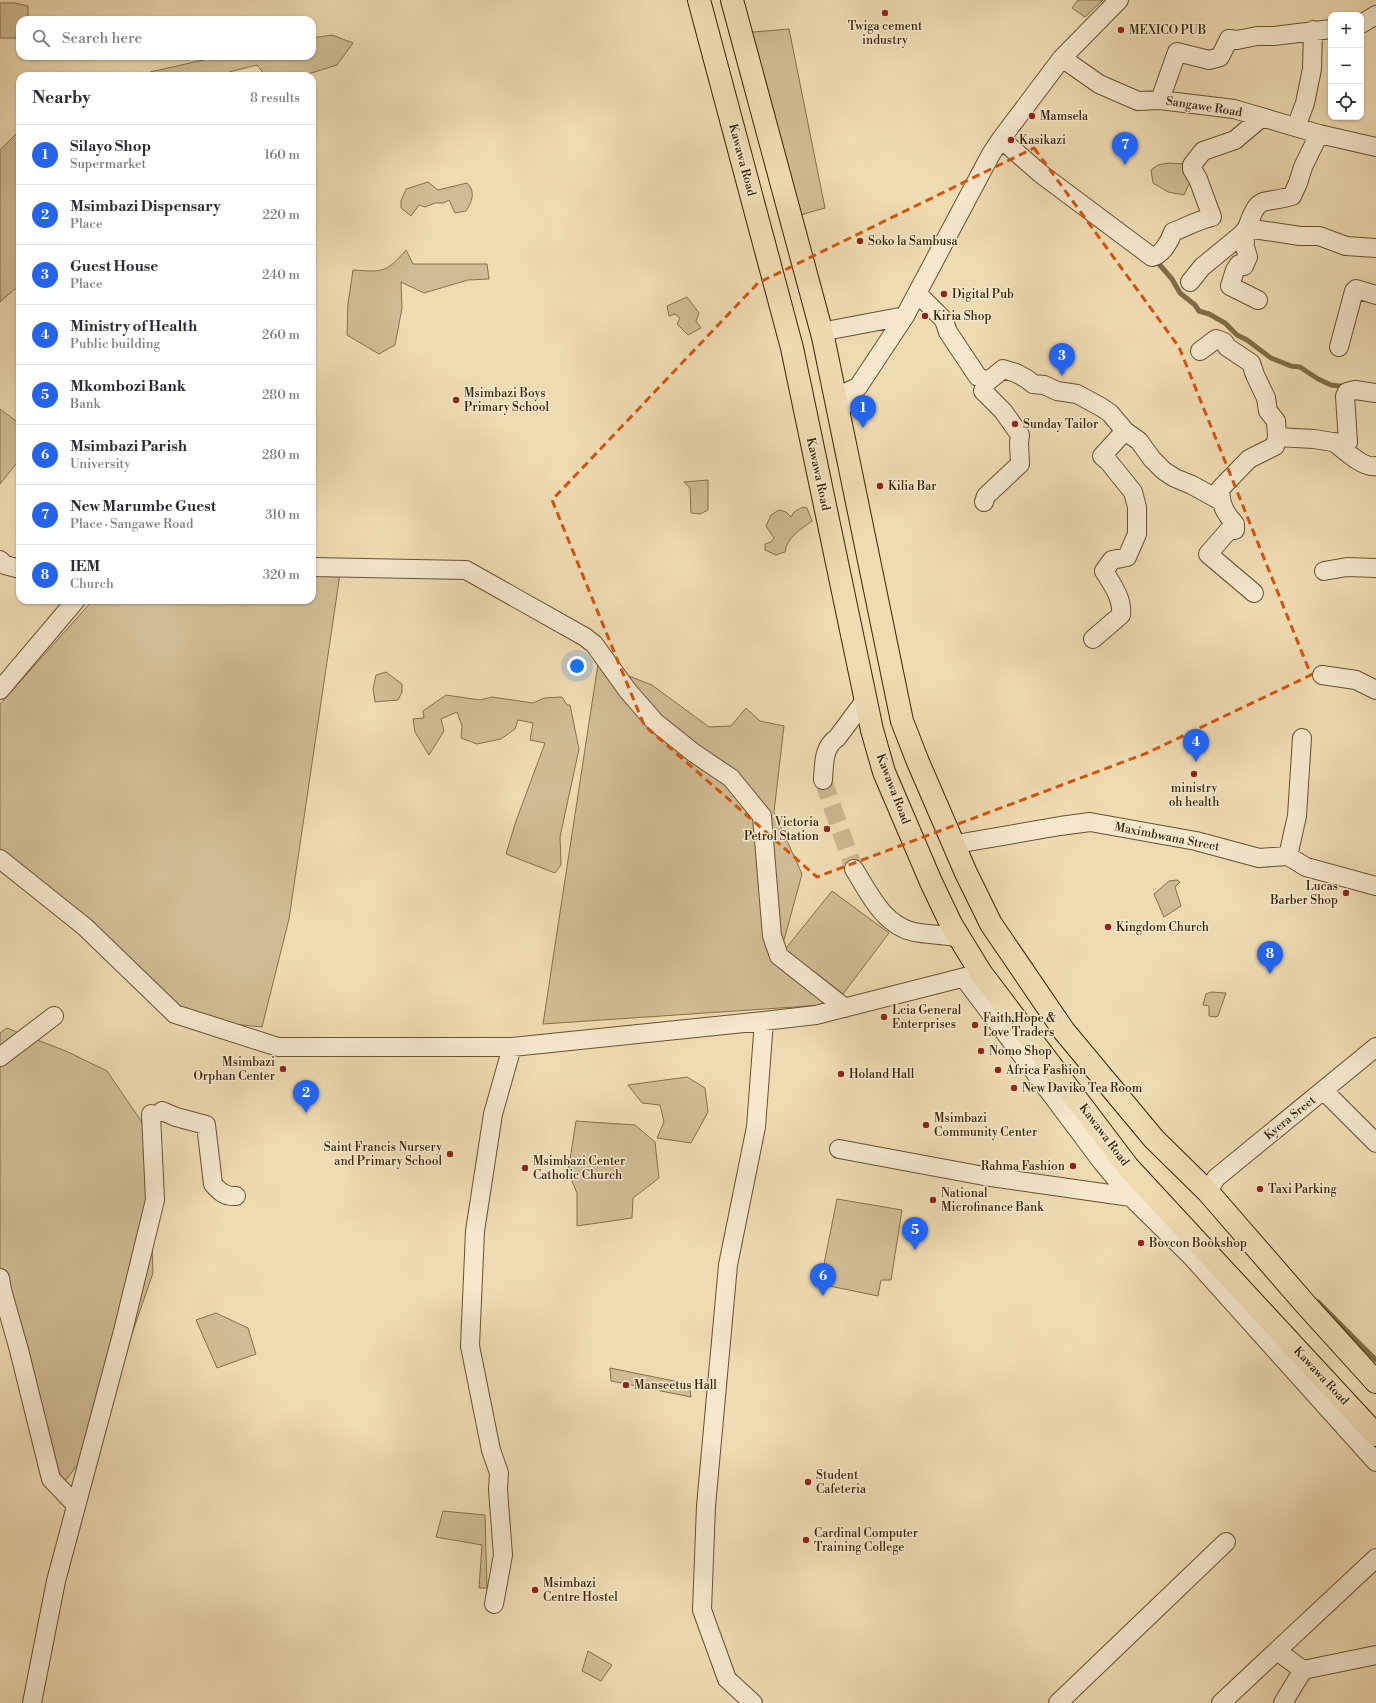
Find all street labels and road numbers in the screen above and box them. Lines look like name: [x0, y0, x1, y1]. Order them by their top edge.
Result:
street label: Sangawe Road: [1165, 94, 1243, 120]
street label: Kawawa Road: [725, 122, 759, 198]
street label: Kawawa Road: [803, 436, 833, 512]
street label: Kawawa Road: [873, 752, 913, 827]
street label: Maximbwana Street: [1113, 819, 1222, 855]
street label: Kyera Sreet: [1261, 1092, 1319, 1143]
street label: Kawawa Road: [1076, 1101, 1132, 1169]
street label: Kawawa Road: [1290, 1344, 1352, 1408]

